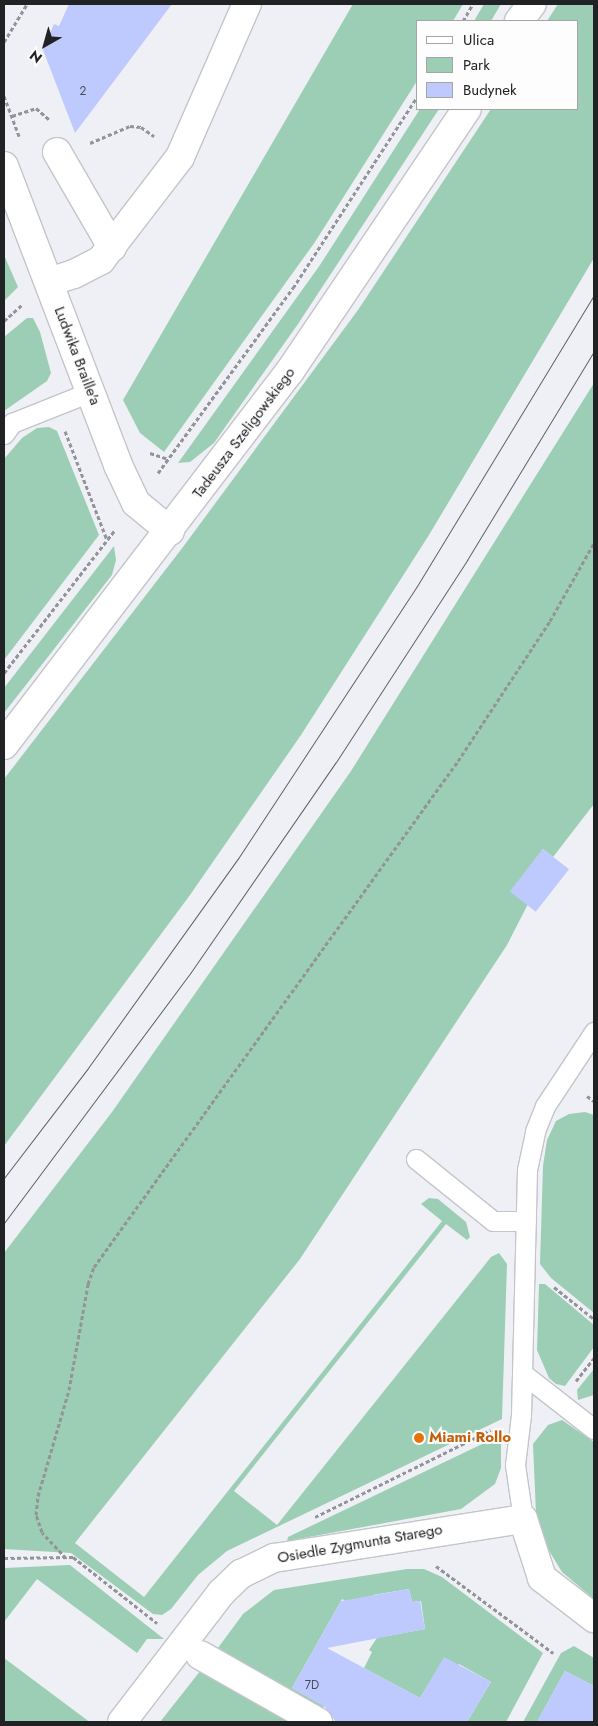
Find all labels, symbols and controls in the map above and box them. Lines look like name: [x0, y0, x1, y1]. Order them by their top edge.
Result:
north arrow: [20, 20, 70, 70]
legend: [416, 20, 578, 110]
text: Ulica: [463, 29, 494, 51]
text: N: [25, 46, 46, 68]
text: Park: [463, 54, 490, 76]
text: Budynek: [463, 79, 517, 101]
house number: 2: [80, 85, 86, 99]
street label: Ludwika Braille'a: [50, 304, 104, 408]
street label: Tadeusza Szeligowskiego: [189, 364, 299, 502]
place label: Miami Rollo: [429, 1429, 511, 1447]
marker: Miami Rollo: [413, 1432, 425, 1444]
street label: Osiedle Zygmunta Starego: [276, 1521, 444, 1567]
house number: 7D: [305, 1679, 319, 1693]

